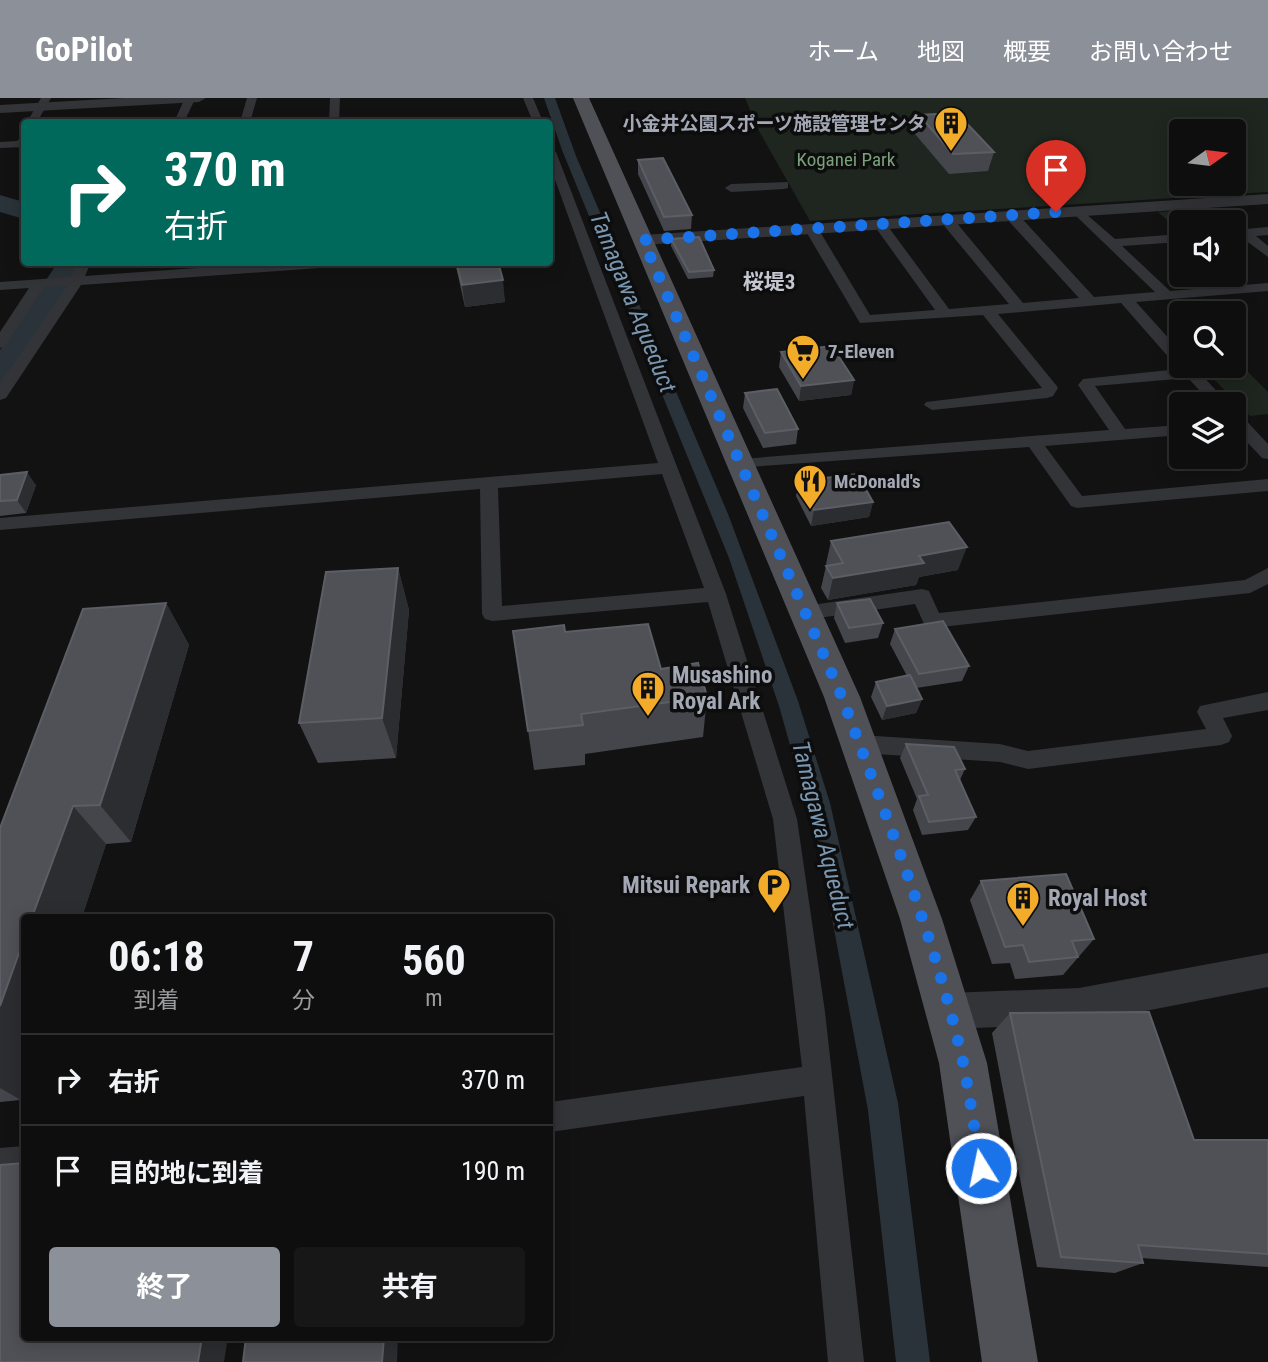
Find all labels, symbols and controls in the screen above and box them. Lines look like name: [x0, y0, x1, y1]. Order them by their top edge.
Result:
text: GoPilot: [35, 30, 133, 69]
text: ホーム: [808, 38, 879, 66]
text: 地図: [917, 38, 965, 66]
text: 概要: [1003, 38, 1051, 66]
text: お問い合わせ: [1089, 38, 1233, 66]
building icon: 小金井公園スポーツ施設管理センタ: [932, 104, 970, 153]
place label: 小金井公園スポーツ施設管理センタ: [622, 112, 926, 135]
north arrow: [1169, 119, 1246, 196]
map controls: [1169, 119, 1246, 469]
pin: [1026, 140, 1086, 212]
text: 370 m: [164, 141, 286, 198]
icon: right: [49, 147, 140, 238]
park label: Koganei Park: [797, 148, 896, 171]
icon: arrive: [1037, 151, 1075, 189]
text: 右折: [164, 207, 228, 245]
water label: Tamagawa Aqueduct: [584, 207, 682, 397]
button: sound: [1169, 210, 1246, 287]
district label: 桜堤3: [743, 270, 795, 294]
button: search: [1169, 301, 1246, 378]
supermarket icon: 7-Eleven: [784, 332, 822, 381]
place label: 7-Eleven: [828, 340, 894, 363]
button: layers: [1169, 392, 1246, 469]
restaurant icon: McDonald's: [791, 462, 829, 511]
place label: McDonald's: [834, 470, 921, 493]
place label: Musashino Royal Ark: [672, 662, 772, 715]
building icon: Musashino Royal Ark: [629, 669, 667, 718]
water label: Tamagawa Aqueduct: [786, 738, 860, 932]
parking icon: Mitsui Repark: [755, 866, 793, 915]
place label: Mitsui Repark: [622, 872, 751, 899]
building icon: Royal Host: [1004, 879, 1042, 928]
place label: Royal Host: [1048, 885, 1147, 912]
text: 06:18: [108, 932, 205, 981]
text: 7: [293, 932, 314, 981]
text: 560: [402, 936, 466, 985]
text: m: [425, 985, 443, 1012]
text: 到着: [133, 987, 179, 1014]
text: 分: [292, 987, 315, 1014]
icon: right: [49, 1061, 87, 1099]
text: 370 m: [461, 1065, 525, 1095]
text: 右折: [108, 1067, 160, 1097]
position arrow: [944, 1131, 1018, 1205]
icon: arrive: [49, 1152, 87, 1190]
text: 190 m: [461, 1156, 525, 1186]
text: 目的地に到着: [108, 1158, 264, 1188]
button: 終了: [49, 1247, 280, 1327]
button: 共有: [294, 1247, 525, 1327]

